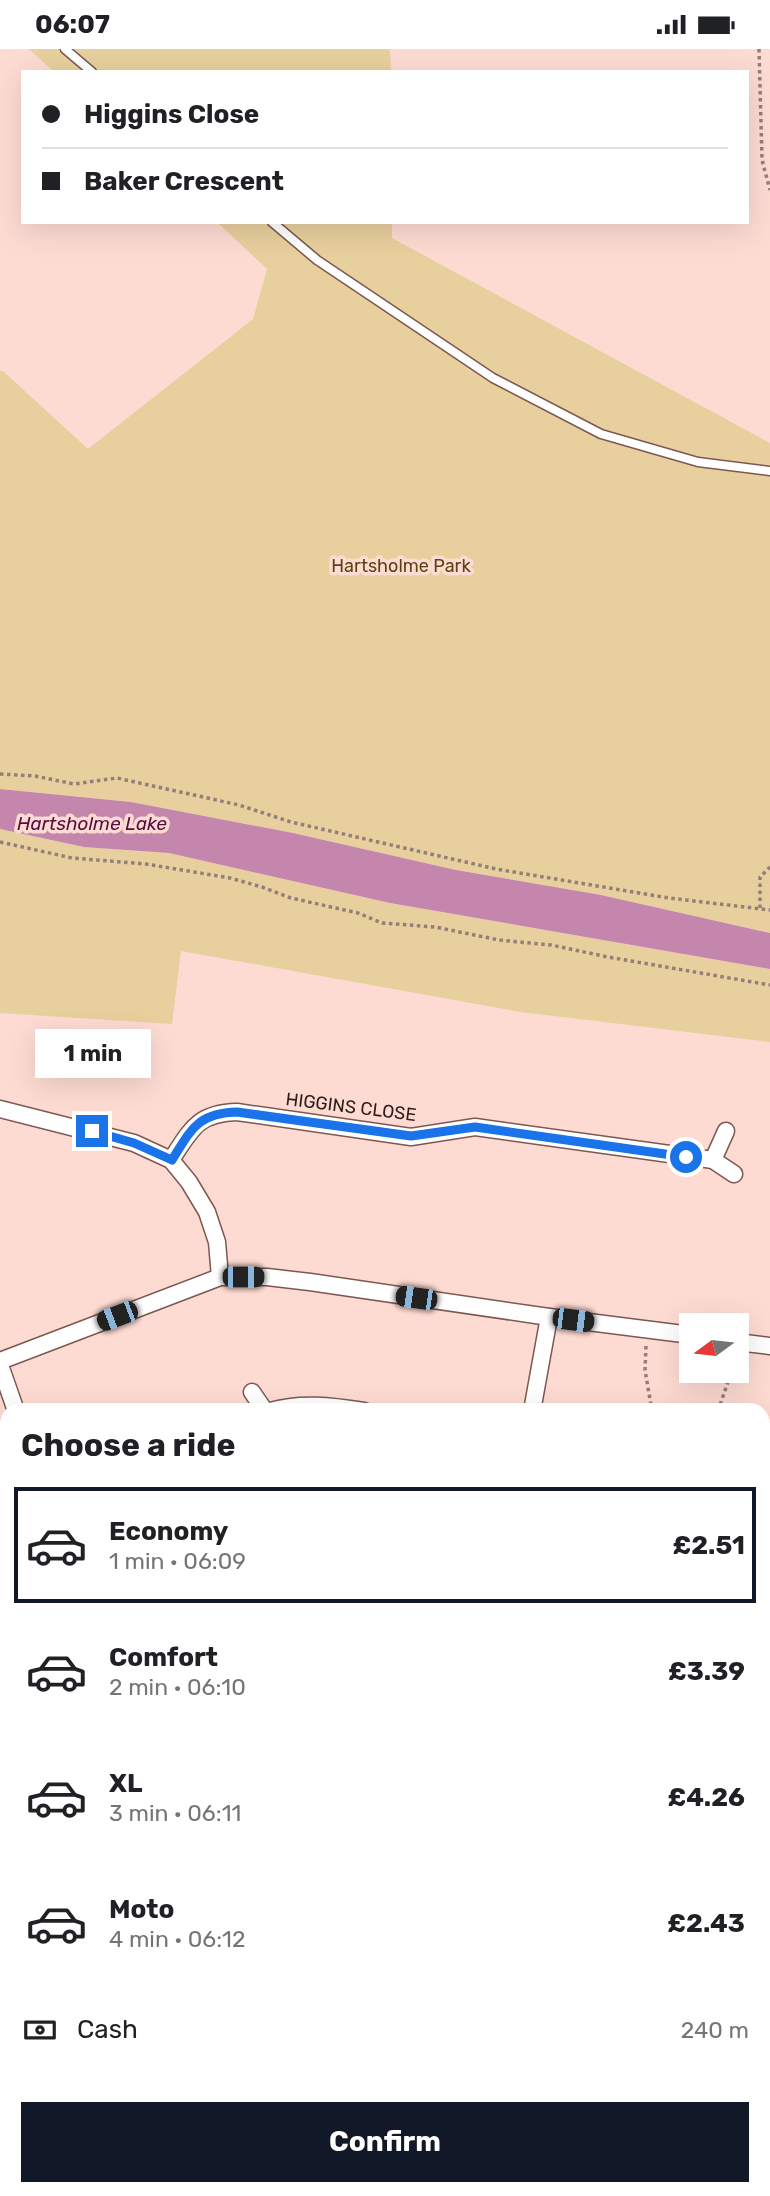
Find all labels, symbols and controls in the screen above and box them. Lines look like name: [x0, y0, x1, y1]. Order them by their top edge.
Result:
text: 06:07: [35, 9, 110, 40]
text: Higgins Close: [84, 99, 259, 130]
text: Baker Crescent: [84, 166, 284, 197]
park label: Hartsholme Park: [331, 555, 471, 577]
water label: Hartsholme Lake: [17, 812, 167, 835]
callout: 1 min: [34, 1030, 150, 1079]
text: 1 min: [64, 1039, 122, 1067]
street label: HIGGINS CLOSE: [284, 1088, 418, 1126]
route end: [76, 1115, 108, 1147]
route start: [670, 1141, 702, 1173]
car: [223, 1267, 265, 1288]
car: [394, 1285, 439, 1311]
car: [94, 1299, 141, 1333]
car: [551, 1307, 596, 1333]
north arrow: [679, 1313, 749, 1383]
map controls: [679, 1313, 749, 1383]
text: Choose a ride: [21, 1426, 235, 1464]
icon: car: [25, 1514, 88, 1577]
text: Economy: [109, 1516, 228, 1547]
text: £2.51: [672, 1530, 745, 1561]
text: 1 min · 06:09: [109, 1547, 246, 1575]
icon: car: [25, 1640, 88, 1703]
text: Comfort: [109, 1642, 218, 1673]
text: £3.39: [668, 1656, 745, 1687]
text: 2 min · 06:10: [109, 1673, 246, 1701]
icon: car: [25, 1766, 88, 1829]
text: XL: [109, 1768, 142, 1799]
text: £4.26: [667, 1782, 745, 1813]
text: 3 min · 06:11: [109, 1799, 241, 1827]
icon: car: [25, 1892, 88, 1955]
text: Moto: [109, 1894, 174, 1925]
text: £2.43: [667, 1908, 745, 1939]
text: 4 min · 06:12: [109, 1925, 245, 1953]
icon: cash: [21, 2011, 59, 2049]
text: Cash: [77, 2014, 138, 2045]
text: 240 m: [681, 2016, 749, 2044]
button: Confirm: [21, 2102, 749, 2182]

